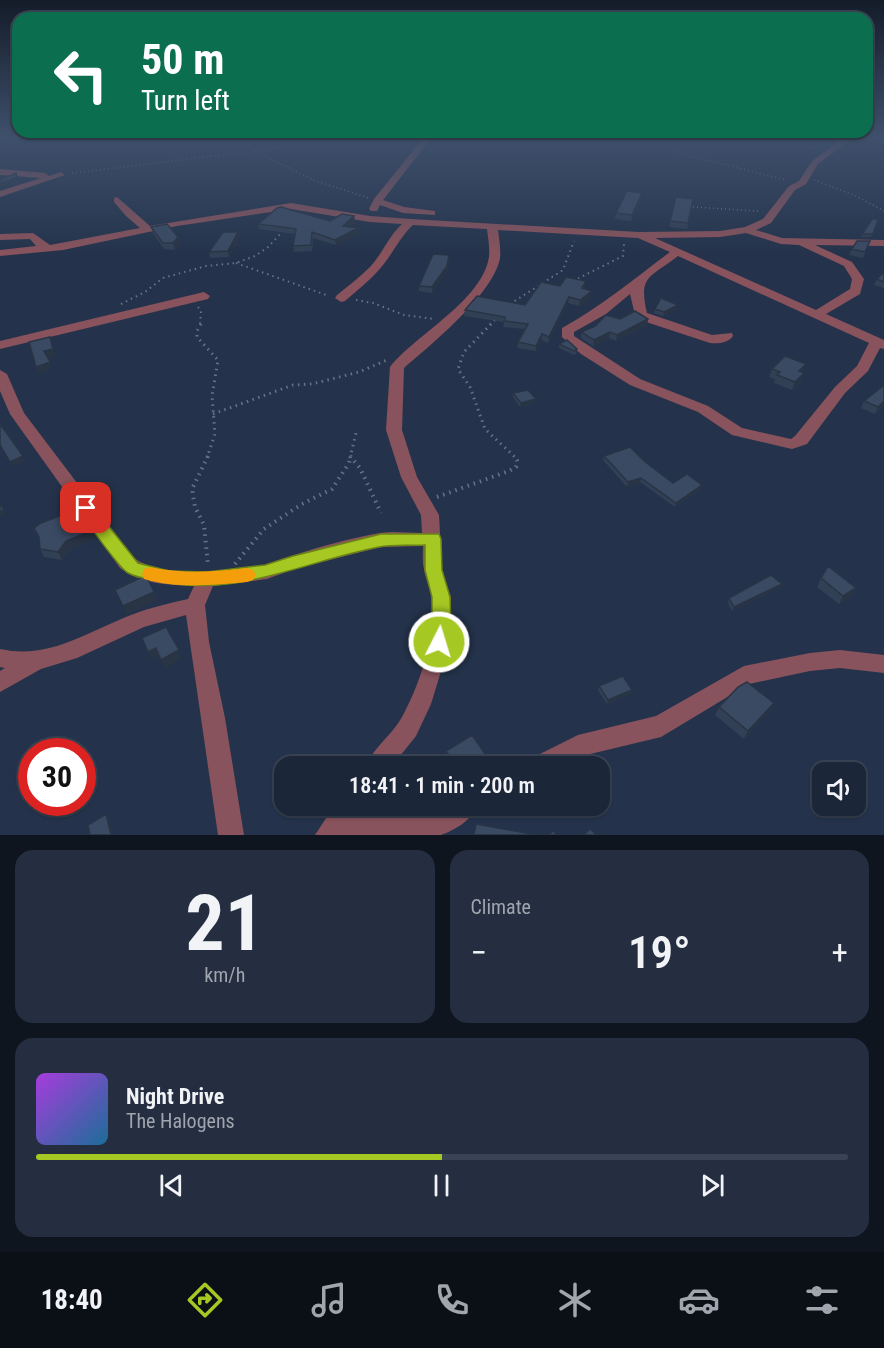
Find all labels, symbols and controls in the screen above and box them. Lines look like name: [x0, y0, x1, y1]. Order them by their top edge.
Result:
text: 50 m: [141, 35, 224, 84]
icon: left: [42, 36, 120, 114]
text: Turn left: [141, 85, 230, 117]
pin: [60, 482, 111, 533]
icon: arrive: [69, 491, 102, 524]
position arrow: [407, 610, 471, 674]
speed limit sign: 30: [18, 738, 96, 816]
map controls: [812, 762, 866, 816]
button: sound: [812, 762, 866, 816]
text: 18:41 · 1 min · 200 m: [349, 773, 535, 798]
text: 21: [185, 878, 264, 969]
text: Climate: [471, 895, 531, 919]
text: 19°: [628, 926, 691, 979]
text: −: [471, 933, 487, 972]
text: +: [832, 933, 848, 972]
text: km/h: [204, 963, 245, 987]
text: Night Drive: [126, 1084, 224, 1109]
text: The Halogens: [126, 1109, 235, 1133]
icon: previous: [155, 1169, 188, 1202]
icon: pause: [425, 1169, 458, 1202]
icon: next: [696, 1169, 729, 1202]
icon: directions: [184, 1279, 226, 1321]
icon: music: [308, 1279, 350, 1321]
icon: phone: [431, 1279, 473, 1321]
icon: climate: [554, 1279, 596, 1321]
icon: car: [678, 1279, 720, 1321]
icon: filters: [801, 1279, 843, 1321]
text: 18:40: [41, 1284, 103, 1316]

